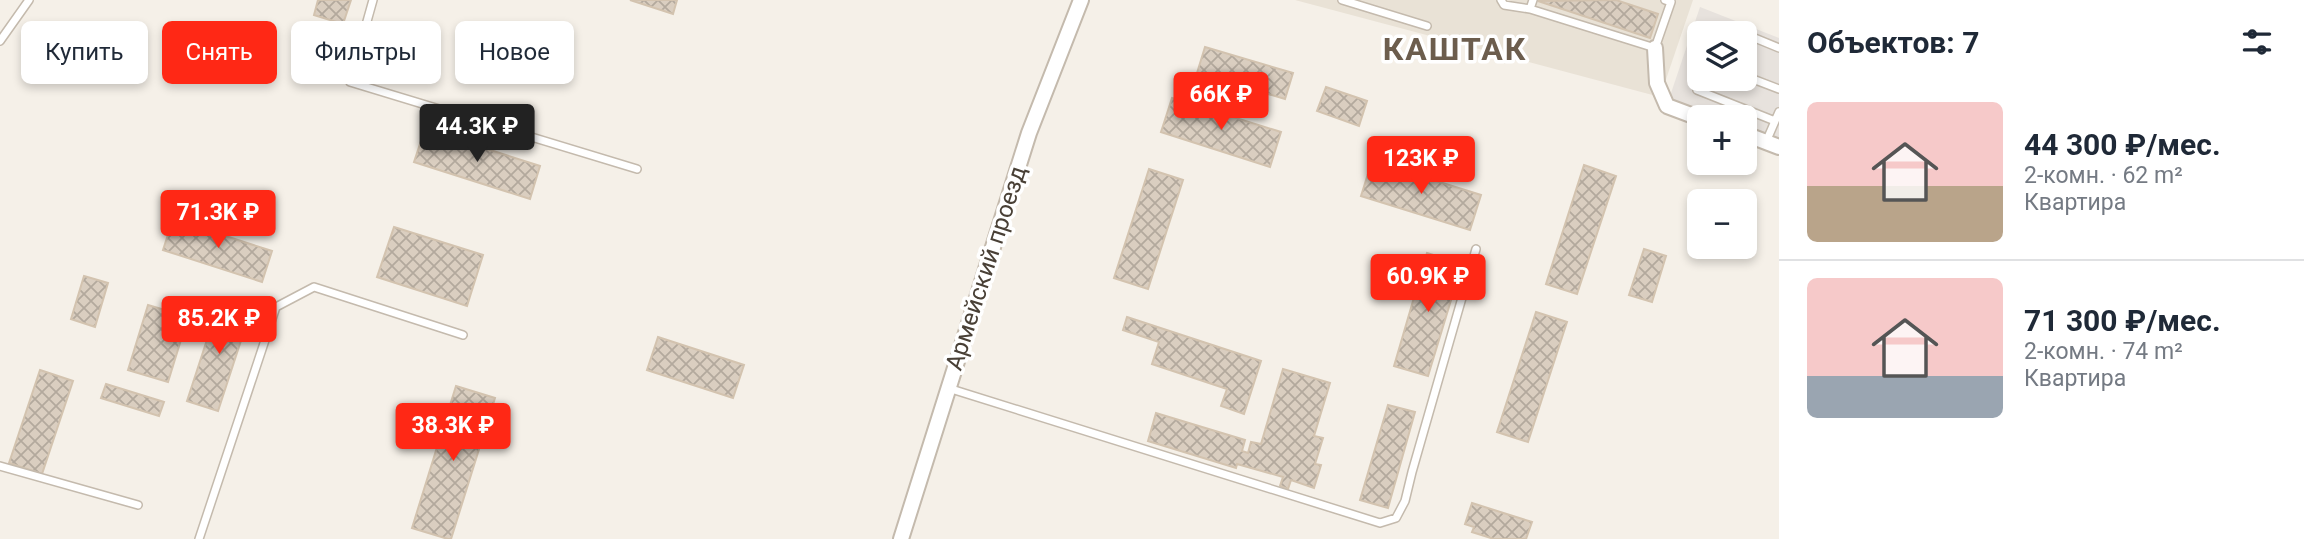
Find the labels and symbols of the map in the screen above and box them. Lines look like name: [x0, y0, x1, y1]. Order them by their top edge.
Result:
district label: КАШТАК: [1383, 30, 1527, 68]
pin: 66K ₽: [1172, 72, 1270, 132]
pin: 44.3K ₽: [412, 104, 542, 164]
pin: 123K ₽: [1364, 136, 1478, 196]
street label: Армейский проезд: [940, 162, 1032, 374]
pin: 71.3K ₽: [153, 190, 283, 250]
pin: 60.9K ₽: [1363, 254, 1493, 314]
pin: 85.2K ₽: [154, 296, 284, 356]
pin: 38.3K ₽: [388, 404, 518, 463]

